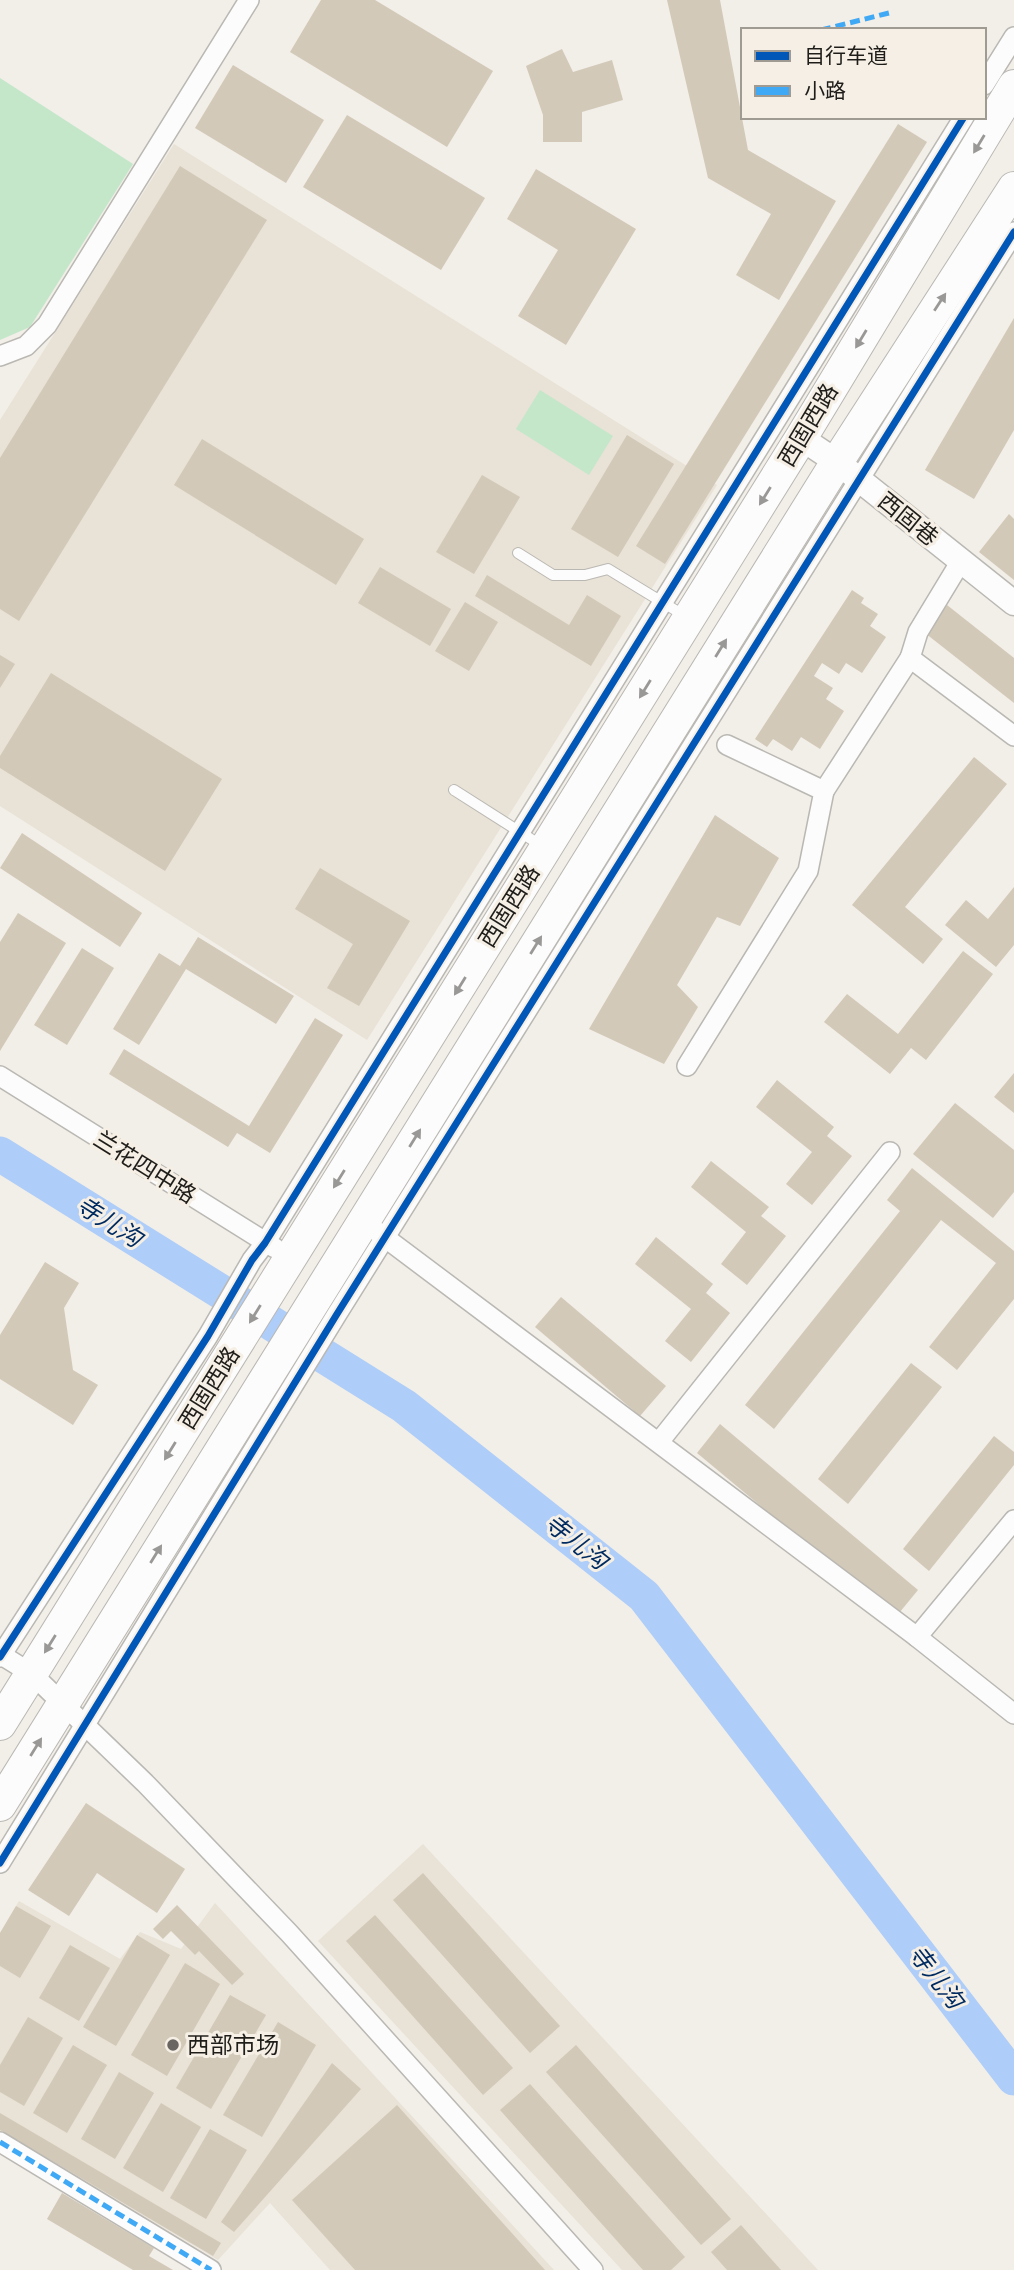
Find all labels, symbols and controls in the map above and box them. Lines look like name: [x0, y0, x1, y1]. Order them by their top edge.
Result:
legend: [741, 28, 986, 119]
text: 自行车道: [804, 43, 888, 68]
text: 小路: [804, 78, 846, 103]
one-way arrow: [972, 135, 985, 154]
one-way arrow: [934, 292, 947, 312]
one-way arrow: [854, 329, 867, 349]
street label: 西固西路: [772, 378, 844, 472]
one-way arrow: [758, 486, 771, 505]
street label: 西固巷: [872, 486, 944, 552]
one-way arrow: [715, 638, 727, 657]
one-way arrow: [638, 679, 651, 699]
street label: 西固西路: [473, 860, 545, 952]
one-way arrow: [529, 935, 542, 954]
one-way arrow: [453, 976, 466, 996]
street label: 兰花四中路: [89, 1125, 201, 1209]
one-way arrow: [409, 1128, 422, 1147]
one-way arrow: [333, 1169, 346, 1189]
water label: 寺儿沟: [71, 1190, 150, 1255]
one-way arrow: [249, 1305, 262, 1324]
street label: 西固西路: [173, 1342, 245, 1434]
one-way arrow: [163, 1442, 176, 1461]
water label: 寺儿沟: [539, 1508, 616, 1577]
one-way arrow: [150, 1544, 163, 1564]
one-way arrow: [43, 1635, 56, 1654]
one-way arrow: [30, 1737, 43, 1757]
water label: 寺儿沟: [903, 1939, 972, 2016]
place label: 西部市场: [187, 2031, 279, 2059]
marker: 西部市场: [165, 2037, 181, 2053]

